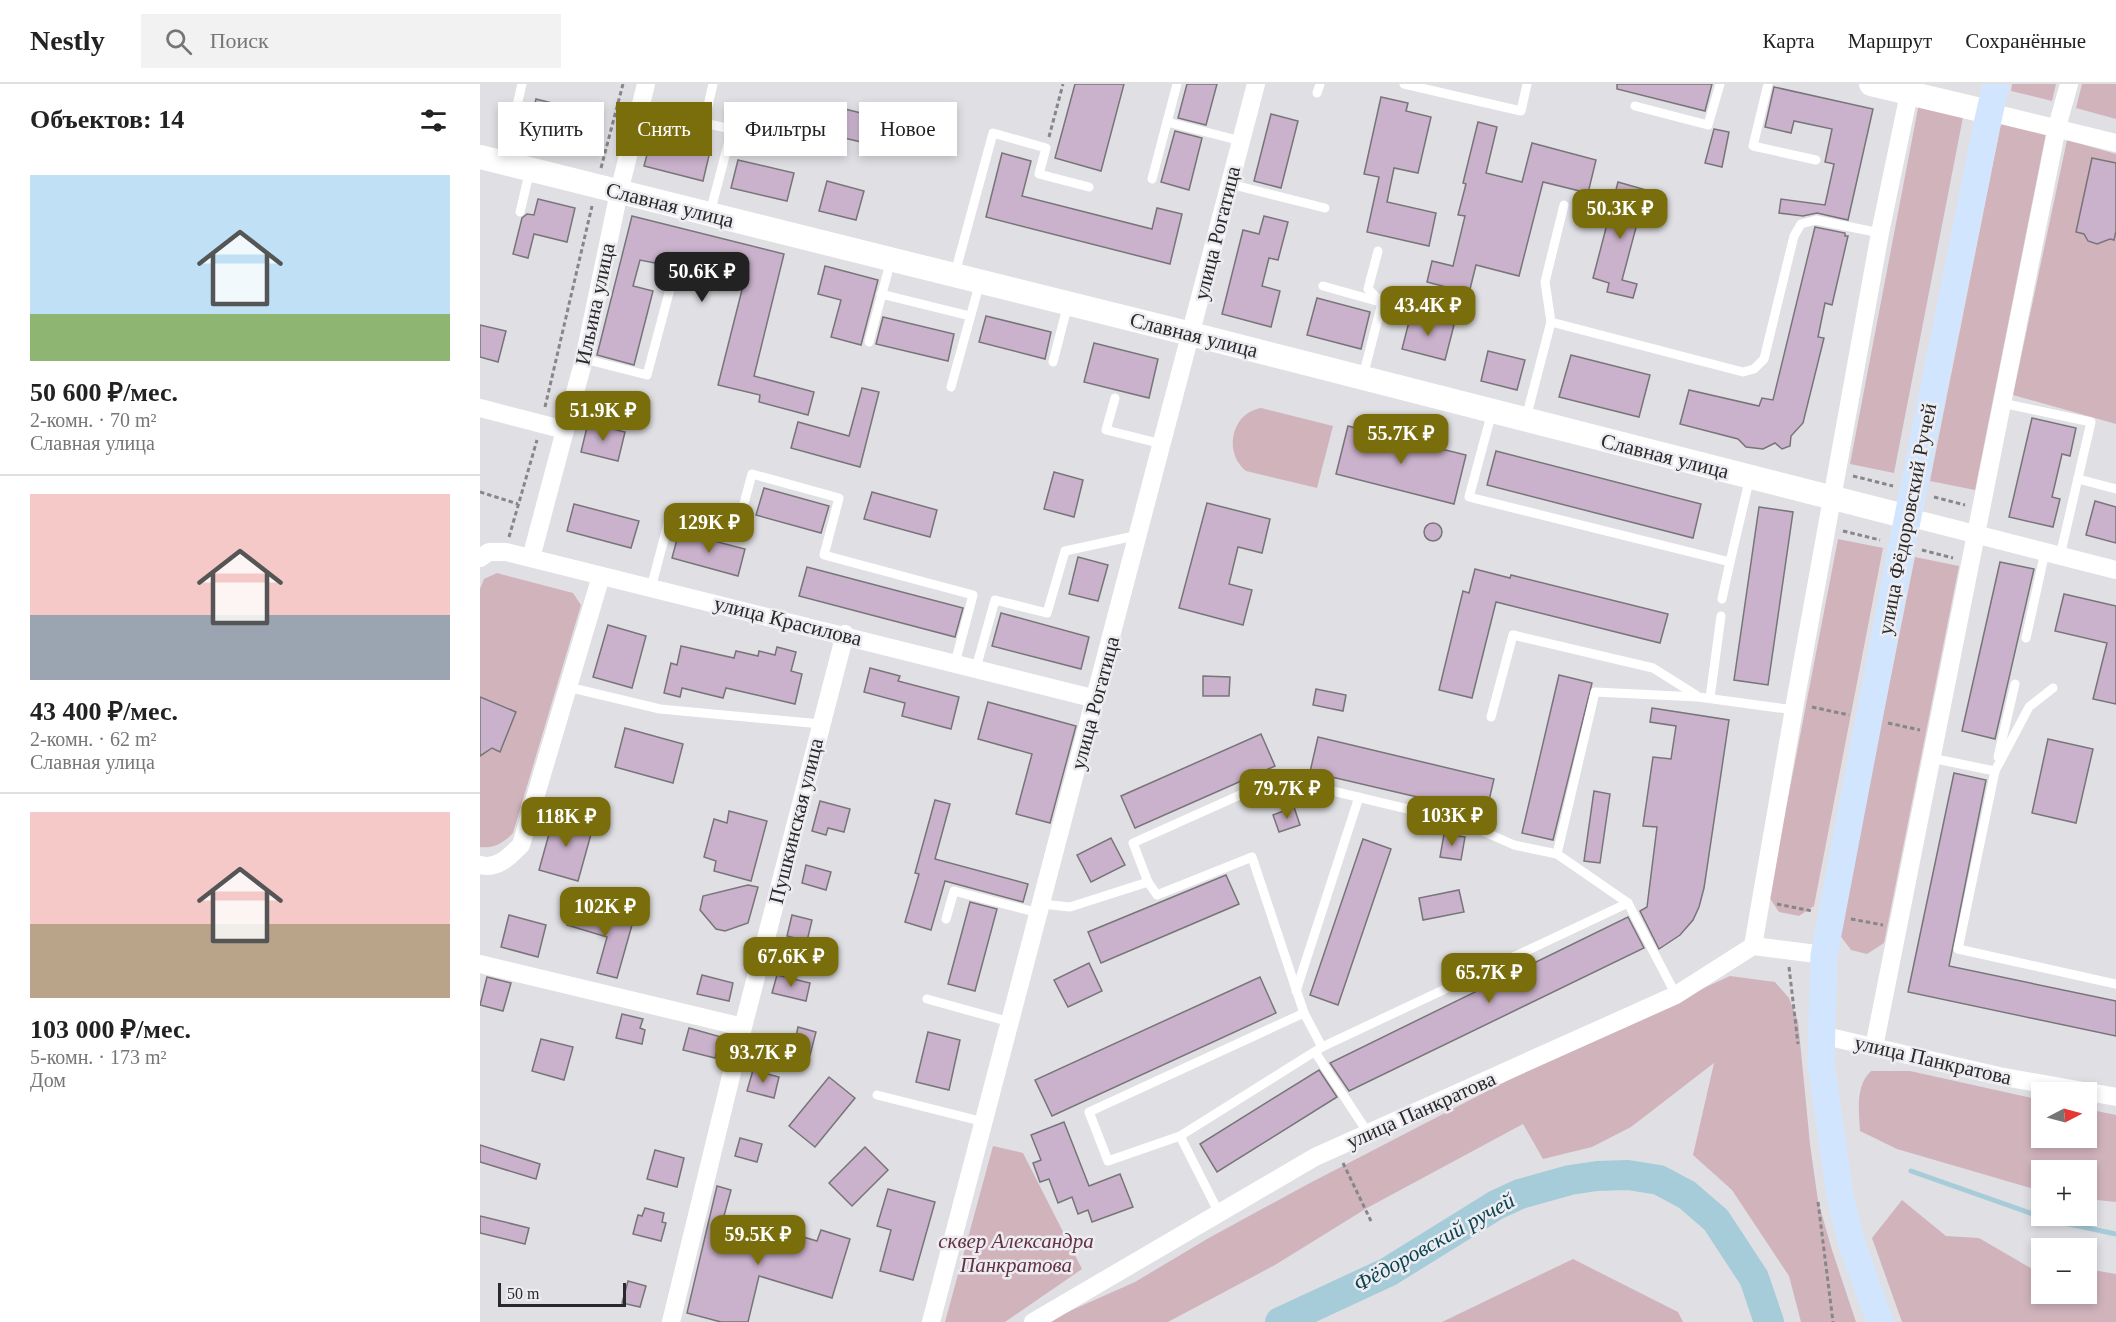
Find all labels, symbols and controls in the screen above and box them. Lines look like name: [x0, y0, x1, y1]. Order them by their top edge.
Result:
search box: [141, 14, 561, 68]
text: Nestly: [30, 25, 105, 56]
icon: search: [162, 25, 195, 58]
text: Поиск: [210, 28, 269, 53]
text: Карта: [1763, 29, 1815, 53]
text: Маршрут: [1848, 29, 1932, 53]
text: Сохранённые: [1965, 29, 2086, 53]
chip: Купить: [498, 102, 604, 156]
chip: Снять: [616, 102, 712, 156]
chip: Фильтры: [724, 102, 847, 156]
chip: Новое: [859, 102, 957, 156]
icon: filters: [417, 104, 450, 137]
text: Объектов: 14: [30, 105, 184, 134]
street label: улица Рогатица: [1189, 163, 1245, 302]
street label: Славная улица: [604, 178, 737, 233]
pin: 50.3K ₽: [1565, 189, 1675, 240]
text: 50.3K ₽: [1586, 197, 1654, 219]
icon: home: [186, 214, 294, 322]
street label: Ильина улица: [570, 240, 620, 367]
pin: 50.6K ₽: [647, 252, 757, 303]
text: 50.6K ₽: [668, 260, 736, 282]
pin: 43.4K ₽: [1373, 286, 1483, 337]
text: 43.4K ₽: [1394, 294, 1462, 316]
street label: Славная улица: [1128, 308, 1261, 363]
text: 50 600 ₽/мес.: [30, 378, 178, 407]
pin: 51.9K ₽: [548, 391, 658, 442]
text: 51.9K ₽: [569, 399, 637, 421]
street label: улица Фёдоровский Ручей: [1873, 401, 1941, 637]
text: 2-комн. · 70 m²: [30, 409, 157, 431]
pin: 55.7K ₽: [1346, 414, 1456, 465]
text: 55.7K ₽: [1367, 422, 1435, 444]
street label: Славная улица: [1599, 429, 1732, 484]
text: Славная улица: [30, 432, 155, 454]
pin: 129K ₽: [660, 503, 758, 554]
text: 129K ₽: [678, 511, 740, 533]
icon: home: [186, 533, 294, 641]
street label: улица Красилова: [712, 591, 865, 651]
street label: улица Рогатица: [1066, 633, 1125, 772]
text: 43 400 ₽/мес.: [30, 697, 178, 726]
text: 2-комн. · 62 m²: [30, 728, 157, 750]
street label: Пушкинская улица: [764, 735, 828, 906]
text: Славная улица: [30, 751, 155, 773]
pin: 79.7K ₽: [1232, 769, 1342, 820]
text: 79.7K ₽: [1253, 777, 1321, 799]
pin: 103K ₽: [1403, 796, 1501, 847]
pin: 118K ₽: [517, 797, 615, 848]
text: 103K ₽: [1421, 804, 1483, 826]
text: 118K ₽: [535, 805, 597, 827]
icon: home: [186, 851, 294, 959]
pin: 102K ₽: [556, 887, 654, 938]
text: 102K ₽: [574, 895, 636, 917]
pin: 67.6K ₽: [736, 937, 846, 988]
text: 67.6K ₽: [757, 945, 825, 967]
pin: 65.7K ₽: [1434, 953, 1544, 1004]
text: 65.7K ₽: [1455, 961, 1523, 983]
text: 103 000 ₽/мес.: [30, 1015, 191, 1044]
street label: улица Панкратова: [1852, 1030, 2015, 1090]
pin: 93.7K ₽: [708, 1033, 818, 1084]
text: 93.7K ₽: [729, 1041, 797, 1063]
text: 5-комн. · 173 m²: [30, 1046, 167, 1068]
street label: улица Панкратова: [1343, 1066, 1500, 1154]
text: Дом: [30, 1069, 66, 1091]
north arrow: [2031, 1082, 2097, 1148]
map controls: [2031, 1082, 2097, 1304]
button: +: [2031, 1160, 2097, 1226]
water label: Фёдоровский ручей: [1349, 1187, 1519, 1297]
pin: 59.5K ₽: [703, 1215, 813, 1266]
text: 59.5K ₽: [724, 1223, 792, 1245]
park label: сквер Александра Панкратова: [938, 1229, 1094, 1277]
button: −: [2031, 1238, 2097, 1304]
scale bar: [498, 1280, 626, 1308]
text: 50 m: [507, 1285, 539, 1302]

